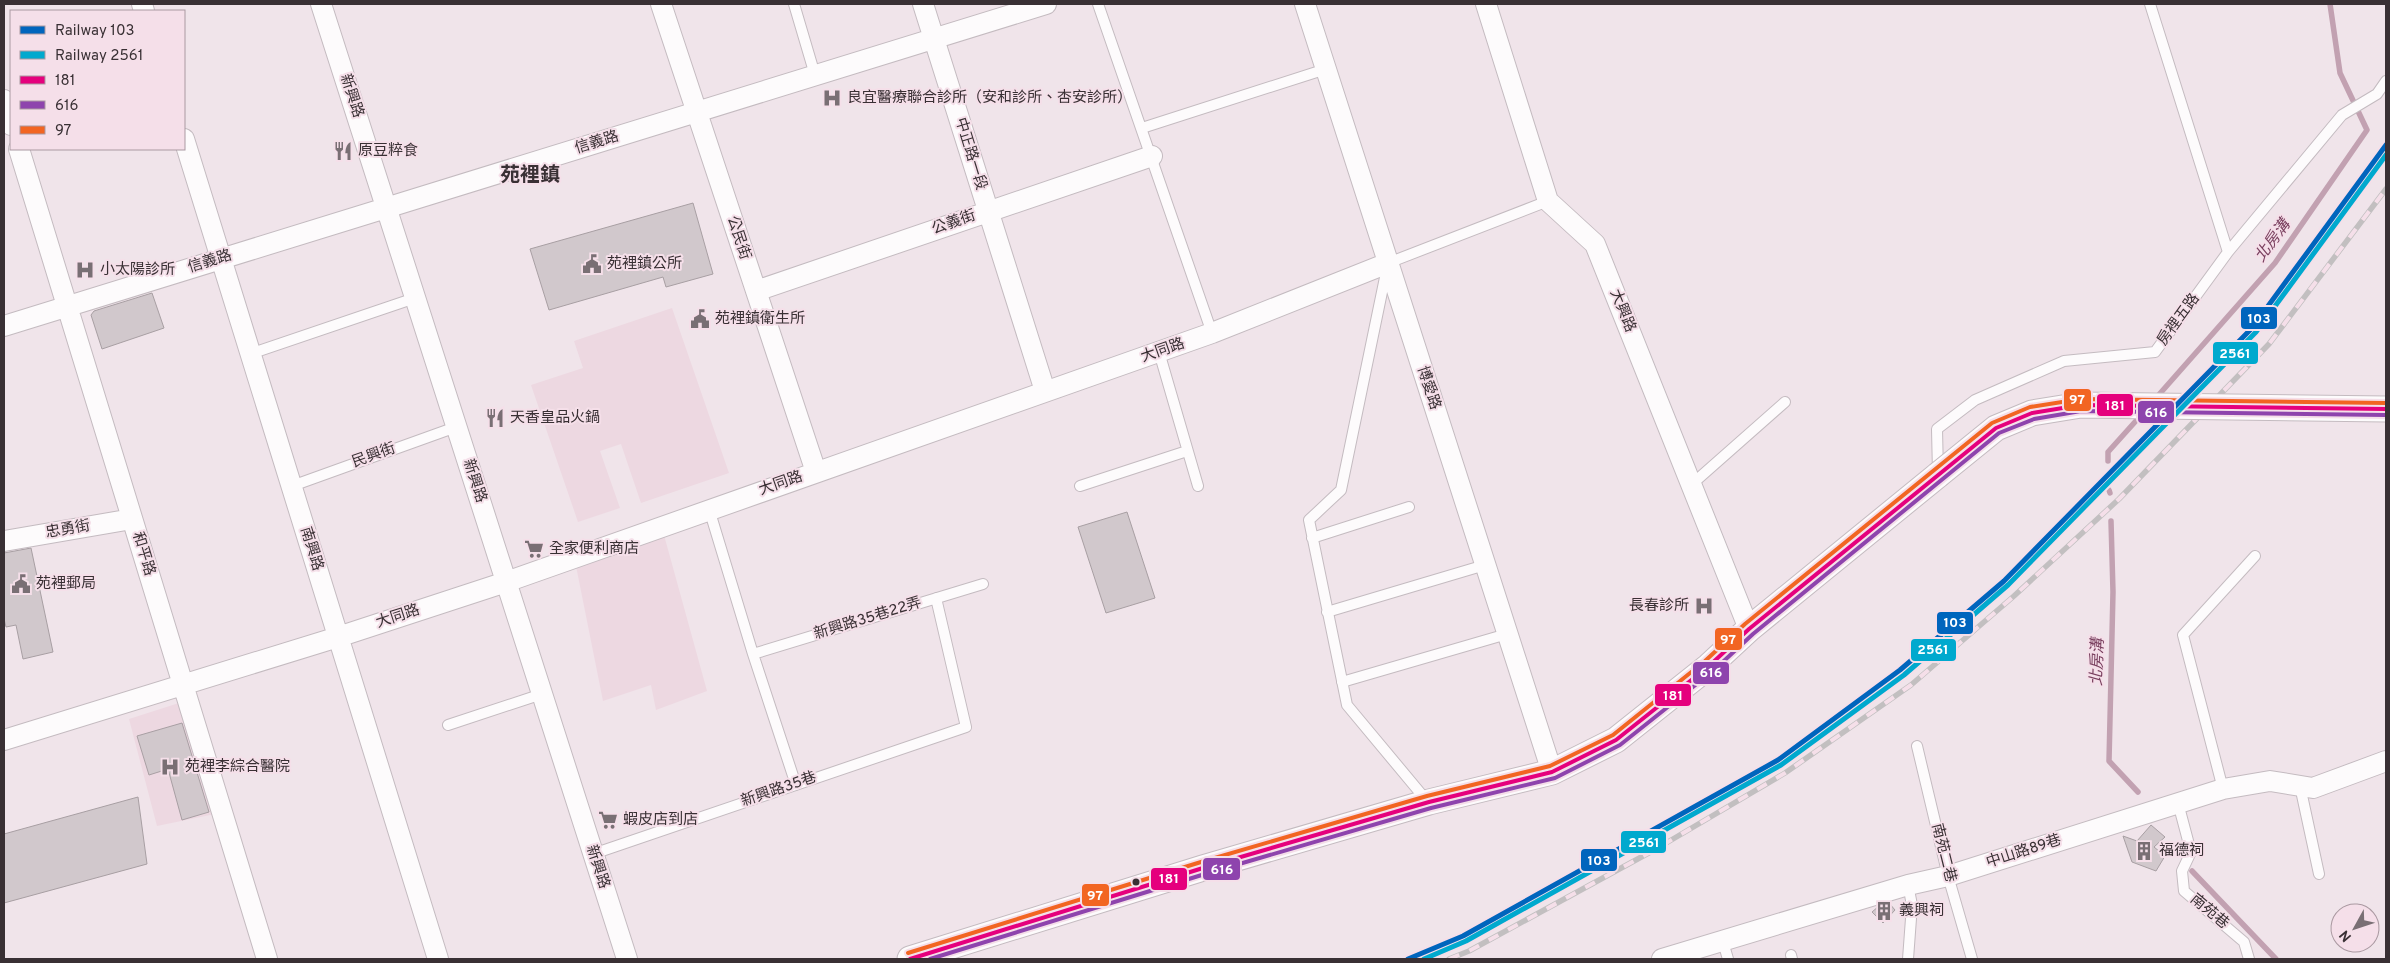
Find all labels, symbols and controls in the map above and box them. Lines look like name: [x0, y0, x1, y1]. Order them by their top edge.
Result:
legend: [10, 10, 185, 150]
text: Railway 103: [55, 22, 135, 41]
text: Railway 2561: [55, 47, 143, 66]
text: 181: [55, 72, 75, 91]
street label: 新興路: [335, 72, 367, 120]
hospital icon: 良宜醫療聯合診所（安和診所、杏安診所）: [821, 87, 843, 109]
place label: 良宜醫療聯合診所（安和診所、杏安診所）: [847, 89, 1132, 108]
text: 616: [55, 97, 79, 116]
street label: 中正路一段: [950, 115, 990, 193]
text: 97: [55, 122, 72, 141]
street label: 信義路: [573, 127, 621, 159]
restaurant icon: 原豆粹食: [332, 140, 354, 162]
place label: 原豆粹食: [358, 142, 418, 161]
district label: 苑裡鎮: [500, 163, 560, 189]
street label: 公義街: [930, 207, 978, 239]
street label: 公民街: [722, 214, 754, 262]
water label: 北房溝: [2251, 214, 2296, 266]
street label: 信義路: [186, 246, 234, 278]
public building icon: 苑裡鎮公所: [581, 253, 603, 275]
place label: 苑裡鎮公所: [607, 254, 682, 274]
hospital icon: 小太陽診所: [74, 259, 96, 281]
place label: 小太陽診所: [100, 261, 175, 280]
street label: 大興路: [1605, 287, 1639, 335]
street label: 房裡五路: [2154, 290, 2204, 350]
line badge: 103: [2240, 306, 2278, 330]
public building icon: 苑裡鎮衛生所: [689, 308, 711, 330]
place label: 苑裡鎮衛生所: [715, 309, 805, 329]
text: 103: [2247, 311, 2271, 328]
street label: 大同路: [1139, 335, 1187, 367]
line badge: 2561: [2212, 341, 2259, 365]
text: 2561: [2219, 346, 2251, 363]
street label: 博愛路: [1412, 364, 1444, 412]
line badge: 97: [2063, 388, 2092, 412]
text: 97: [2069, 392, 2085, 409]
line badge: 181: [2096, 393, 2134, 417]
text: 181: [2105, 398, 2125, 415]
line badge: 616: [2137, 400, 2175, 424]
text: 616: [2145, 405, 2167, 422]
restaurant icon: 天香皇品火鍋: [484, 407, 506, 429]
place label: 天香皇品火鍋: [510, 409, 600, 428]
street label: 民興街: [350, 439, 398, 473]
street label: 新興路: [458, 457, 490, 505]
street label: 大同路: [757, 468, 805, 500]
street label: 忠勇街: [44, 517, 92, 543]
street label: 南興路: [295, 525, 327, 573]
street label: 和平路: [127, 530, 159, 578]
supermarket icon: 全家便利商店: [523, 538, 545, 560]
place label: 全家便利商店: [549, 540, 639, 559]
public building icon: 苑裡郵局: [10, 573, 32, 595]
place label: 苑裡郵局: [36, 575, 96, 594]
street label: 新興路35巷22弄: [812, 594, 924, 644]
hospital icon: 長春診所: [1693, 595, 1715, 617]
place label: 長春診所: [1629, 597, 1689, 616]
street label: 大同路: [374, 601, 422, 633]
line badge: 103: [1936, 611, 1974, 635]
text: 103: [1943, 615, 1967, 632]
line badge: 97: [1714, 627, 1743, 651]
text: 97: [1720, 632, 1736, 649]
water label: 北房溝: [2087, 636, 2109, 686]
line badge: 2561: [1910, 638, 1957, 662]
text: 2561: [1917, 642, 1949, 659]
line badge: 616: [1692, 661, 1730, 685]
text: 616: [1700, 665, 1722, 682]
line badge: 181: [1654, 683, 1692, 707]
text: 181: [1663, 688, 1683, 705]
hospital icon: 苑裡李綜合醫院: [159, 756, 181, 778]
place label: 苑裡李綜合醫院: [185, 758, 290, 777]
street label: 新興路35巷: [739, 768, 819, 812]
supermarket icon: 蝦皮店到店: [597, 809, 619, 831]
place label: 蝦皮店到店: [623, 811, 698, 830]
street label: 南苑二巷: [1927, 822, 1959, 884]
line badge: 2561: [1620, 830, 1667, 854]
street label: 中山路89巷: [1984, 831, 2064, 873]
text: 2561: [1628, 835, 1660, 852]
building icon: 福德祠: [2133, 840, 2155, 862]
place label: 福德祠: [2159, 841, 2204, 861]
street label: 新興路: [581, 843, 613, 891]
line badge: 103: [1580, 848, 1618, 872]
text: 103: [1587, 853, 1611, 870]
line badge: 616: [1202, 857, 1241, 881]
text: 616: [1211, 862, 1233, 879]
line badge: 181: [1150, 867, 1188, 891]
text: 181: [1159, 871, 1179, 888]
unlabelled marker: [1131, 877, 1141, 887]
line badge: 97: [1081, 883, 1110, 907]
text: 97: [1087, 888, 1103, 905]
street label: 南苑巷: [2186, 890, 2232, 934]
building icon: 義興祠: [1873, 900, 1895, 922]
place label: 義興祠: [1899, 902, 1944, 921]
north arrow: [2330, 903, 2380, 953]
text: N: [2336, 926, 2356, 945]

